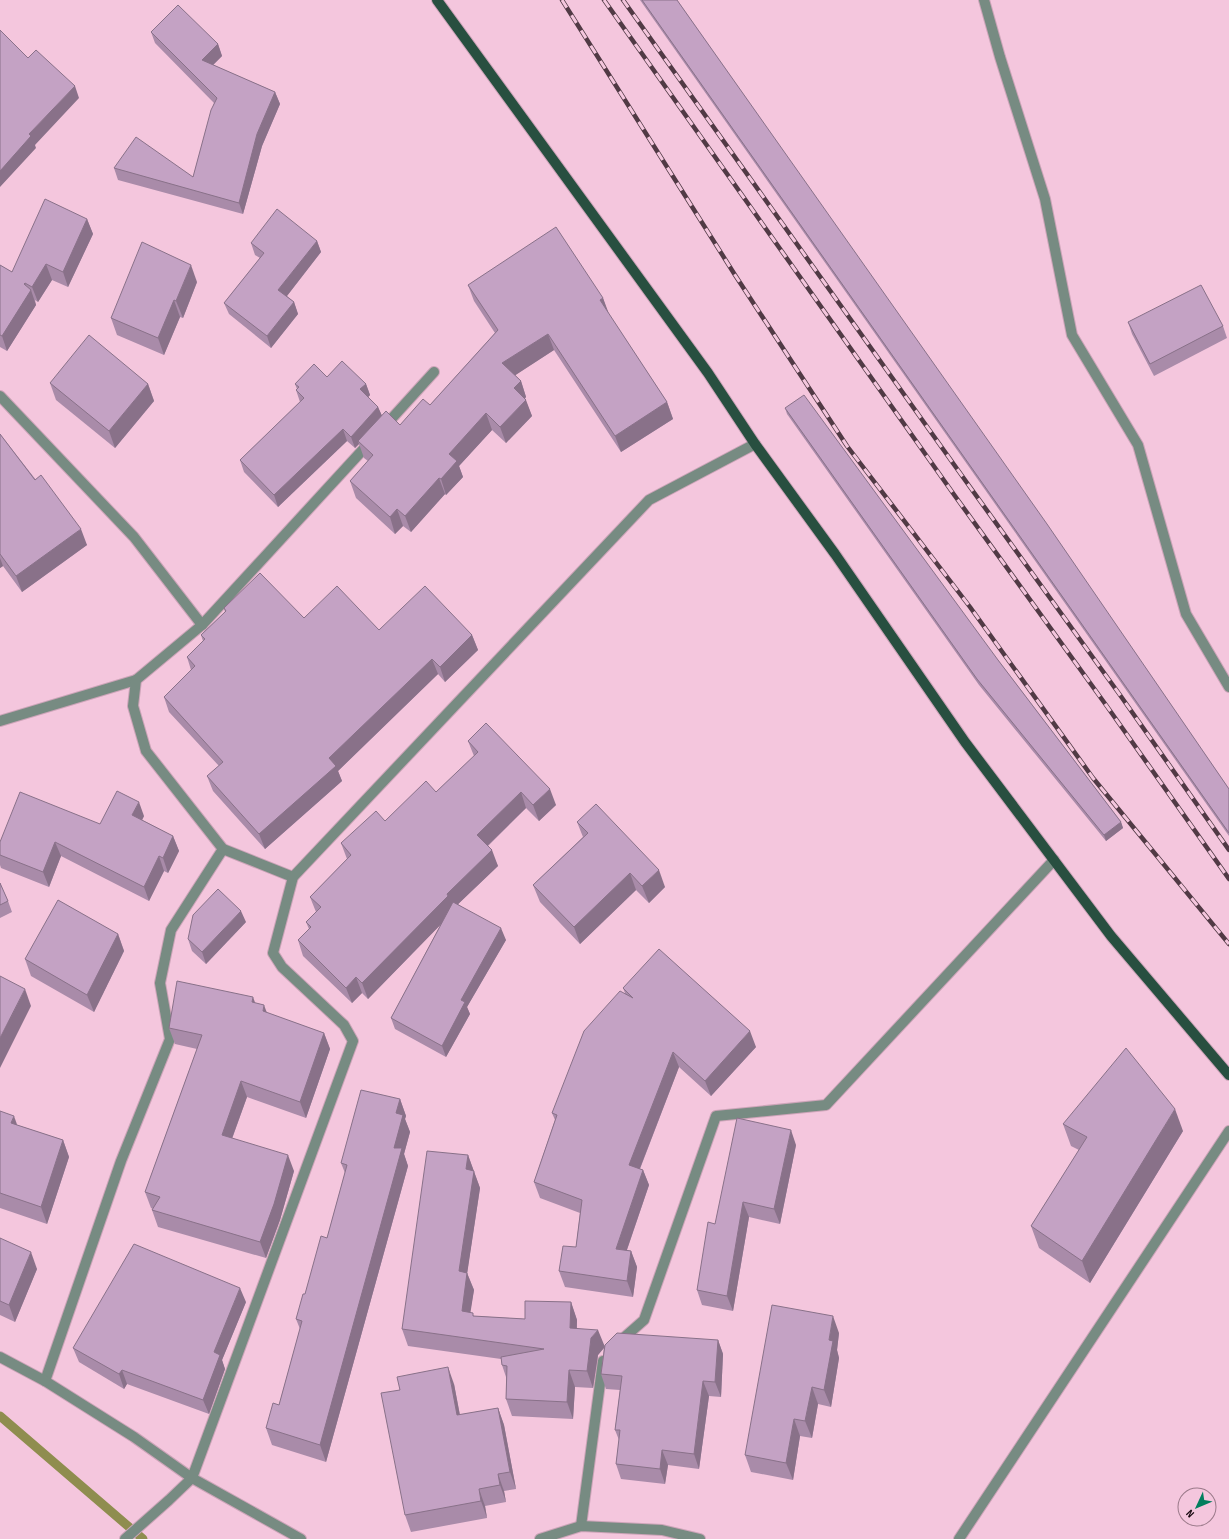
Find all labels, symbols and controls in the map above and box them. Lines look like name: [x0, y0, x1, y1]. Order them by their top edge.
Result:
north arrow: [1177, 1487, 1217, 1527]
text: N: [1183, 1507, 1197, 1520]

